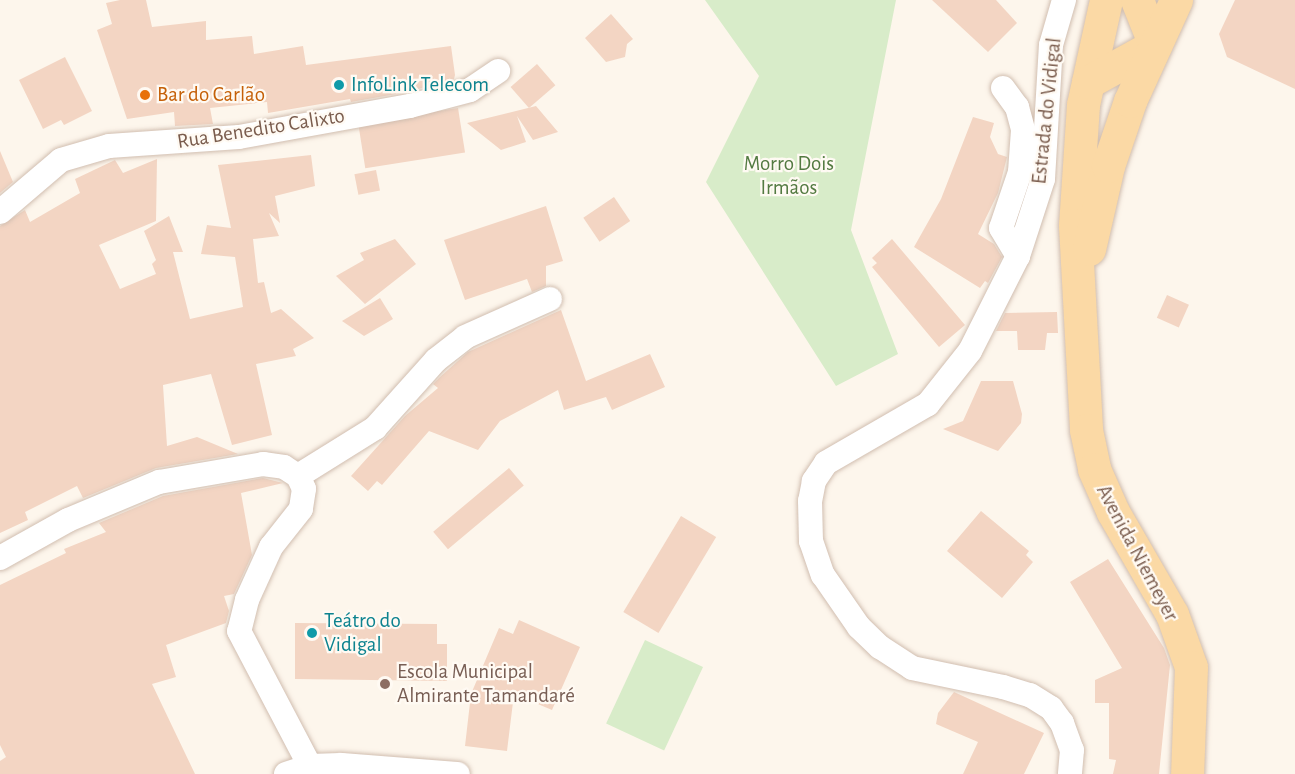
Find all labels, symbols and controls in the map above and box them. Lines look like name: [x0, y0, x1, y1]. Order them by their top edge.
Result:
street label: Estrada do Vidigal: [1027, 36, 1067, 186]
place label: InfoLink Telecom: [351, 72, 489, 98]
marker: InfoLink Telecom: [332, 78, 346, 92]
place label: Bar do Carlão: [157, 82, 265, 108]
marker: Bar do Carlão: [138, 88, 152, 102]
street label: Rua Benedito Calixto: [175, 103, 347, 155]
park label: Morro Dois Irmãos: [744, 151, 834, 201]
street label: Avenida Niemeyer: [1091, 481, 1183, 625]
place label: Teátro do Vidigal: [324, 608, 401, 658]
marker: Teátro do Vidigal: [305, 626, 319, 640]
place label: Escola Municipal Almirante Tamandaré: [397, 659, 575, 709]
marker: Escola Municipal Almirante Tamandaré: [378, 677, 392, 691]

